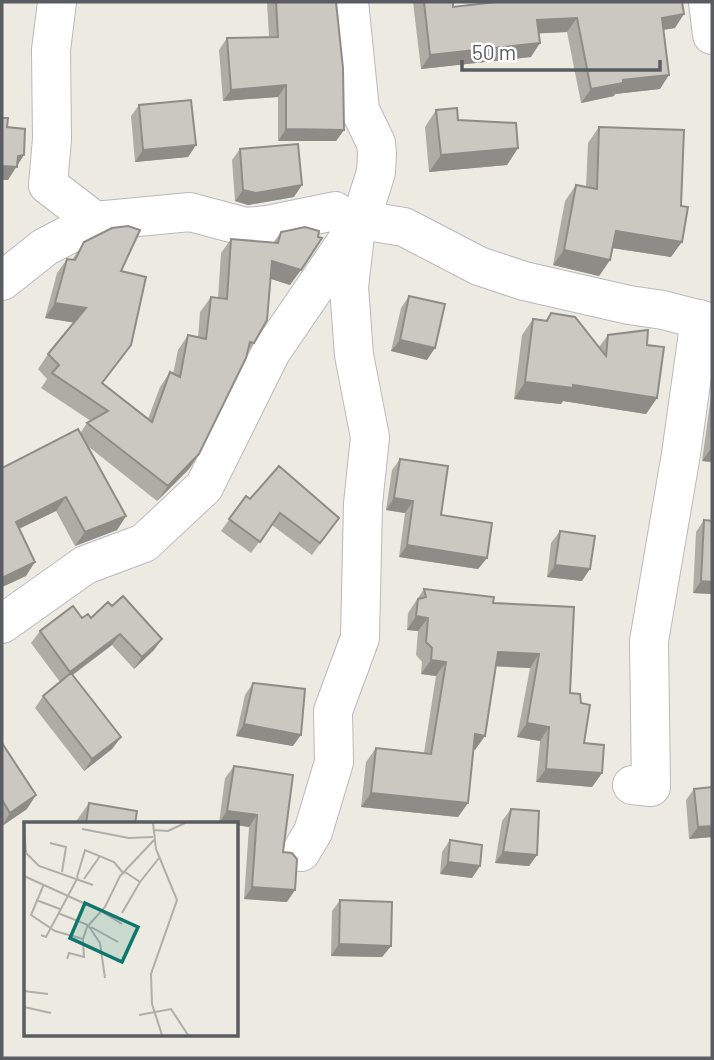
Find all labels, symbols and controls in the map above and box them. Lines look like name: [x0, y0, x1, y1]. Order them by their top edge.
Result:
scale bar: [462, 28, 660, 72]
text: 50 m: [472, 39, 516, 64]
inset map: [24, 822, 238, 1036]

